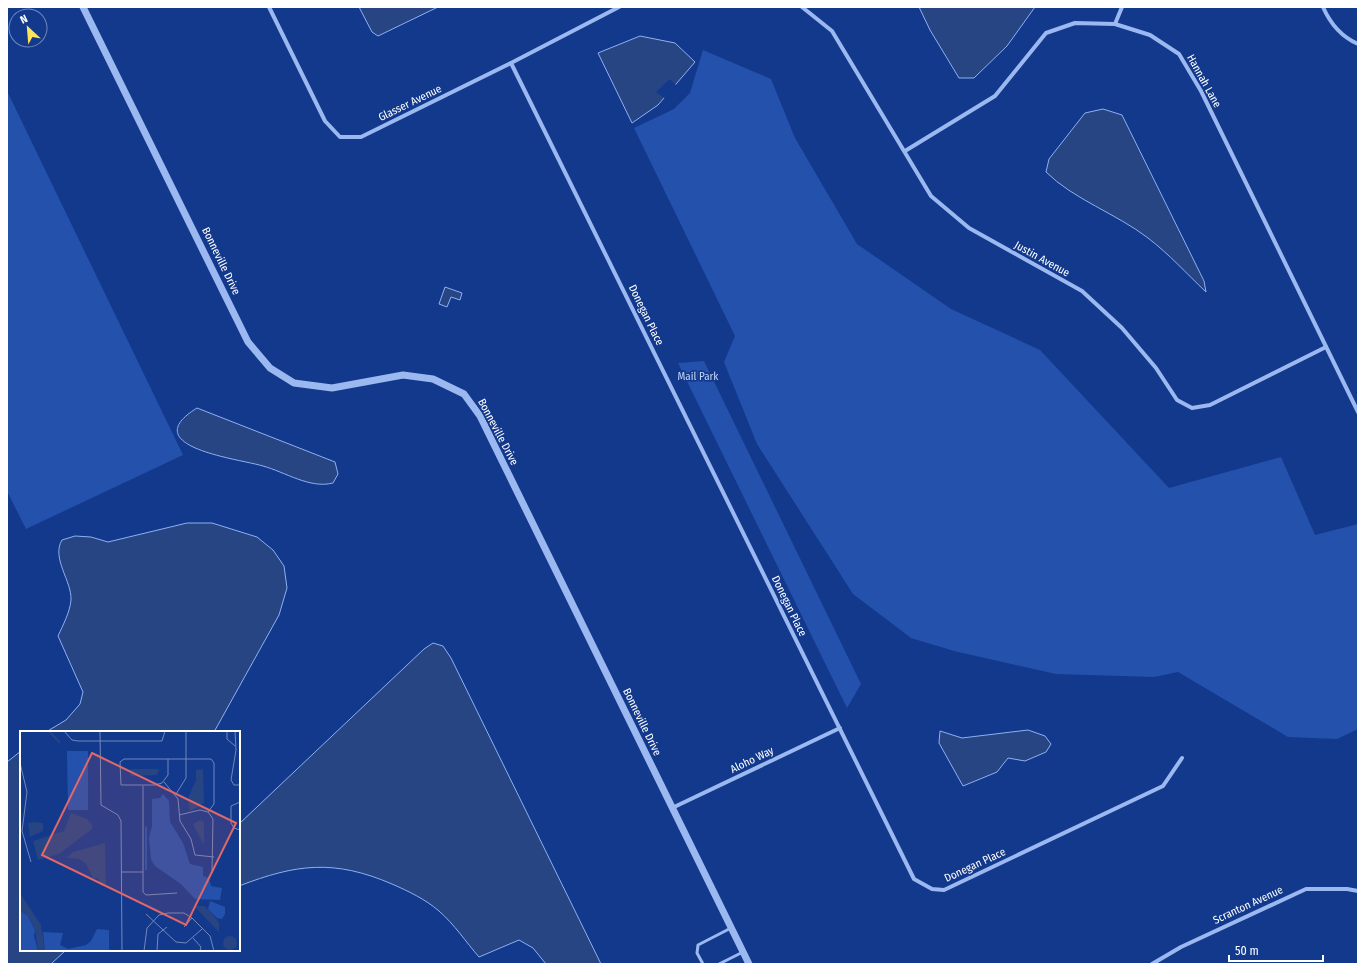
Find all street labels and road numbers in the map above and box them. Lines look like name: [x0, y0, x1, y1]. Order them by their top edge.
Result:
street label: Hannah Lane: [1184, 52, 1224, 110]
street label: Glasser Avenue: [376, 82, 444, 124]
street label: Bonneville Drive: [199, 225, 243, 297]
street label: Justin Avenue: [1012, 238, 1072, 280]
street label: Donegan Place: [626, 283, 666, 347]
street label: Bonneville Drive: [475, 396, 521, 468]
street label: Donegan Place: [769, 574, 809, 638]
street label: Bonneville Drive: [620, 686, 664, 758]
street label: Aloho Way: [728, 744, 776, 776]
street label: Donegan Place: [942, 845, 1008, 885]
street label: Scranton Avenue: [1211, 883, 1285, 927]

